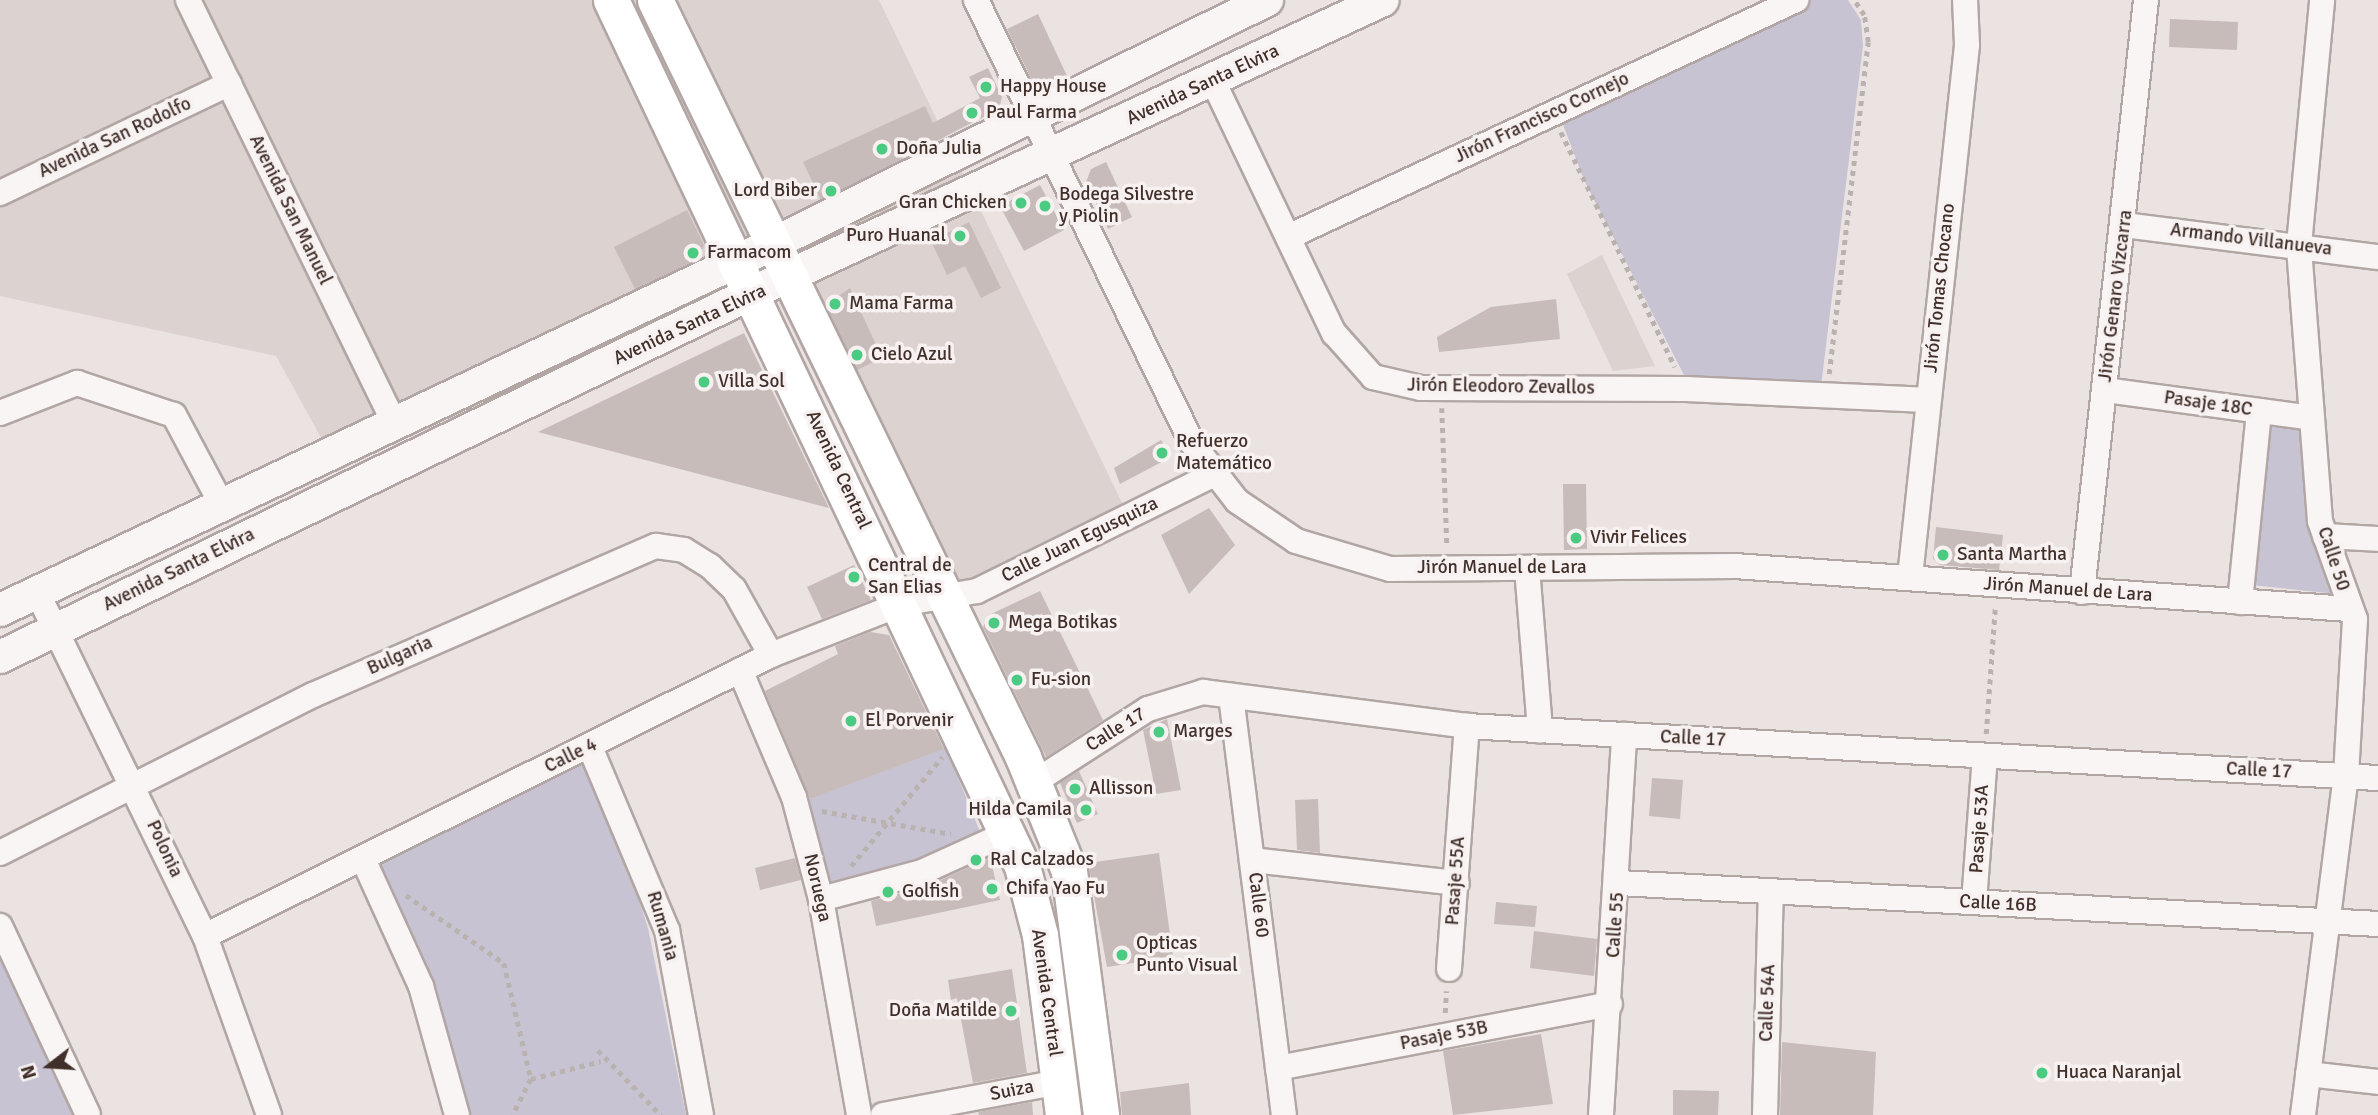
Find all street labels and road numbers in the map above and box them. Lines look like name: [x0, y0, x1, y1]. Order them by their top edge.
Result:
street label: Avenida Santa Elvira: [1123, 40, 1283, 130]
street label: Jirón Francisco Cornejo: [1451, 68, 1633, 168]
street label: Avenida San Rodolfo: [35, 93, 195, 183]
street label: Avenida San Manuel: [244, 131, 336, 289]
street label: Jirón Tomas Chocano: [1920, 202, 1960, 374]
street label: Jirón Genaro Vizcarra: [2094, 209, 2138, 383]
street label: Armando Villanueva: [2169, 219, 2333, 261]
street label: Avenida Santa Elvira: [610, 280, 770, 370]
street label: Jirón Eleodoro Zevallos: [1407, 374, 1595, 400]
street label: Pasaje 18C: [2162, 387, 2254, 421]
street label: Avenida Central: [801, 407, 875, 533]
street label: Calle Juan Egusquiza: [998, 492, 1162, 588]
street label: Avenida Santa Elvira: [99, 523, 259, 617]
street label: Calle 50: [2312, 524, 2354, 594]
street label: Jirón Manuel de Lara: [1417, 557, 1587, 579]
street label: Jirón Manuel de Lara: [1983, 573, 2153, 607]
street label: Bulgaria: [364, 632, 436, 680]
street label: Calle 17: [1082, 703, 1150, 757]
street label: Calle 17: [1659, 726, 1727, 752]
street label: Calle 4: [541, 734, 601, 778]
street label: Calle 17: [2225, 758, 2293, 784]
street label: Pasaje 53A: [1966, 784, 1994, 874]
street label: Polonia: [141, 817, 187, 881]
street label: Pasaje 55A: [1442, 836, 1470, 926]
street label: Noruega: [798, 852, 836, 924]
street label: Calle 60: [1243, 871, 1273, 939]
street label: Rumania: [641, 889, 683, 963]
street label: Calle 55: [1602, 891, 1630, 959]
street label: Calle 16B: [1959, 891, 2037, 917]
street label: Avenida Central: [1026, 928, 1066, 1058]
street label: Calle 54A: [1755, 964, 1781, 1042]
street label: Pasaje 53B: [1398, 1016, 1490, 1056]
street label: Suiza: [988, 1076, 1036, 1106]

